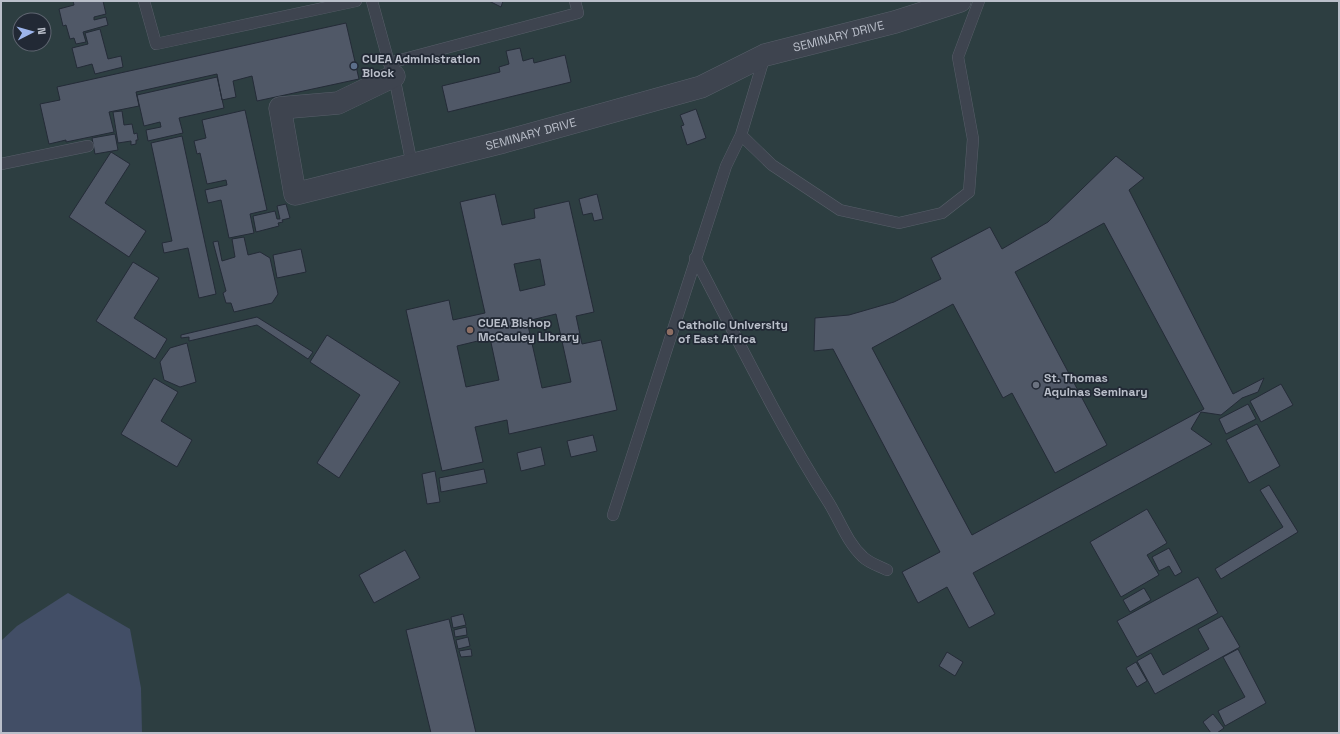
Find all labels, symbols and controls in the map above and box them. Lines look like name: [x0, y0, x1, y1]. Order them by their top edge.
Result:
north arrow: [12, 12, 52, 52]
street label: SEMINARY DRIVE: [791, 17, 886, 56]
text: N: [35, 27, 49, 35]
place label: CUEA Administration Block: [362, 51, 480, 81]
marker: CUEA Administration Block: [349, 61, 359, 71]
street label: SEMINARY DRIVE: [484, 114, 578, 154]
place label: CUEA Bishop McCauley Library: [478, 315, 579, 345]
place label: Catholic University of East Africa: [678, 317, 788, 347]
marker: CUEA Bishop McCauley Library: [465, 325, 475, 335]
marker: Catholic University of East Africa: [665, 327, 675, 337]
place label: St. Thomas Aquinas Seminary: [1044, 370, 1148, 400]
marker: St. Thomas Aquinas Seminary: [1031, 380, 1041, 390]

